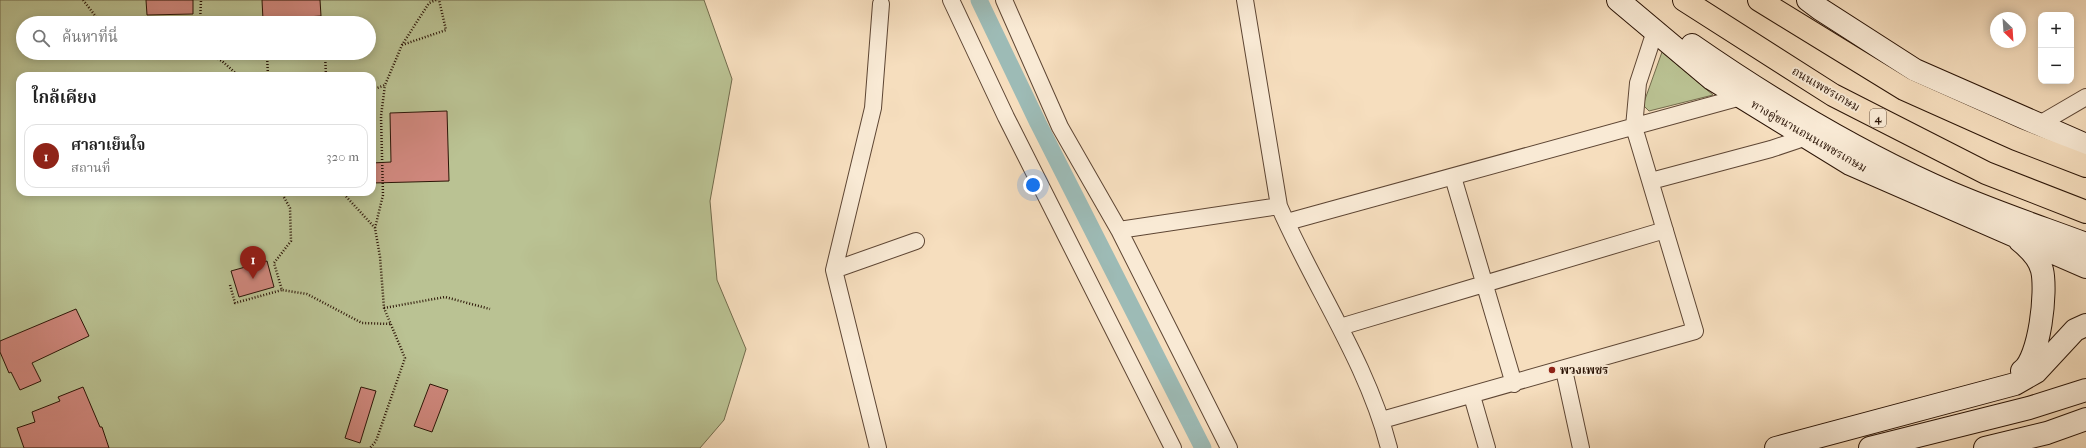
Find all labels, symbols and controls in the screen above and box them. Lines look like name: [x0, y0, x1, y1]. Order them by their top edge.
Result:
north arrow: [1990, 12, 2026, 48]
map controls: [2038, 12, 2074, 84]
button: +: [2038, 12, 2074, 48]
search box: [16, 16, 376, 60]
icon: search: [30, 27, 52, 49]
text: ค้นหาที่นี่: [62, 28, 118, 46]
button: −: [2038, 48, 2074, 84]
street label: ถนนเพชรเกษม: [1789, 64, 1863, 114]
text: ใกล้เคียง: [32, 87, 97, 107]
street label: ทางคู่ขนานถนนเพชรเกษม: [1748, 97, 1870, 176]
road number: 4: [1870, 109, 1886, 127]
text: ศาลาเย็นใจ: [71, 136, 145, 154]
text: 1: [44, 149, 48, 164]
text: 320 m: [326, 149, 359, 164]
text: สถานที่: [71, 160, 110, 175]
your location: [1023, 175, 1043, 195]
pin: 1: [240, 246, 266, 279]
place label: พวงเพชร: [1560, 363, 1608, 377]
marker: พวงเพชร: [1547, 365, 1557, 375]

